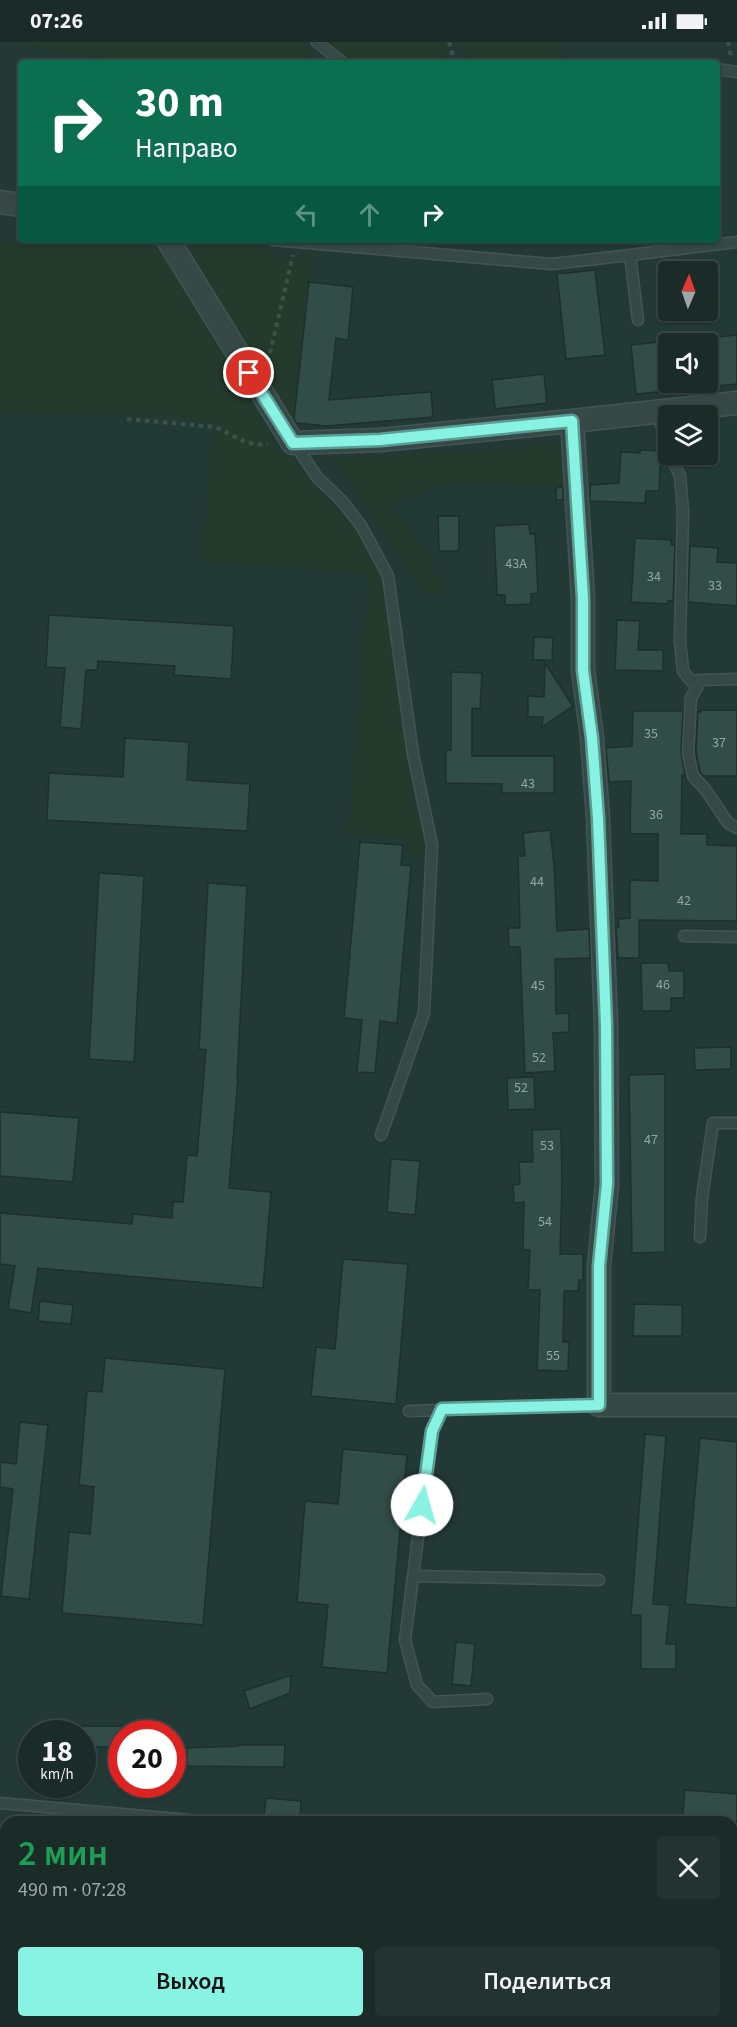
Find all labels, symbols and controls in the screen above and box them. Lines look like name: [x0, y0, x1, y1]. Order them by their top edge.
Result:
text: 07:26: [30, 5, 83, 37]
text: 30 m: [135, 73, 224, 133]
icon: right: [36, 84, 114, 162]
text: Направо: [135, 129, 238, 168]
icon: left: [290, 198, 323, 231]
icon: ahead: [353, 198, 386, 231]
icon: right: [416, 198, 449, 231]
north arrow: [658, 261, 718, 321]
map controls: [658, 261, 718, 465]
button: sound: [658, 333, 718, 393]
pin: [223, 347, 274, 398]
icon: arrive: [232, 356, 265, 389]
button: layers: [658, 405, 718, 465]
house number: 43А: [505, 554, 527, 574]
house number: 34: [647, 567, 661, 587]
house number: 33: [708, 576, 722, 596]
house number: 35: [644, 724, 658, 744]
house number: 37: [712, 733, 726, 753]
house number: 43: [521, 774, 535, 794]
house number: 36: [649, 805, 663, 825]
house number: 44: [530, 872, 544, 892]
house number: 42: [677, 891, 691, 911]
house number: 46: [656, 975, 670, 995]
house number: 45: [531, 976, 545, 996]
house number: 52: [532, 1048, 546, 1068]
house number: 52: [514, 1078, 528, 1098]
house number: 47: [644, 1130, 658, 1150]
house number: 53: [540, 1136, 554, 1156]
house number: 54: [538, 1212, 552, 1232]
house number: 55: [546, 1346, 560, 1366]
position arrow: [390, 1473, 454, 1537]
speed limit sign: 20: [108, 1720, 186, 1798]
text: 18: [41, 1730, 73, 1773]
text: km/h: [40, 1764, 74, 1785]
text: 2 мин: [18, 1828, 108, 1879]
button: close: [657, 1836, 720, 1899]
text: 490 m · 07:28: [18, 1876, 126, 1904]
button: Выход: [18, 1947, 363, 2016]
button: Поделиться: [375, 1947, 720, 2016]

